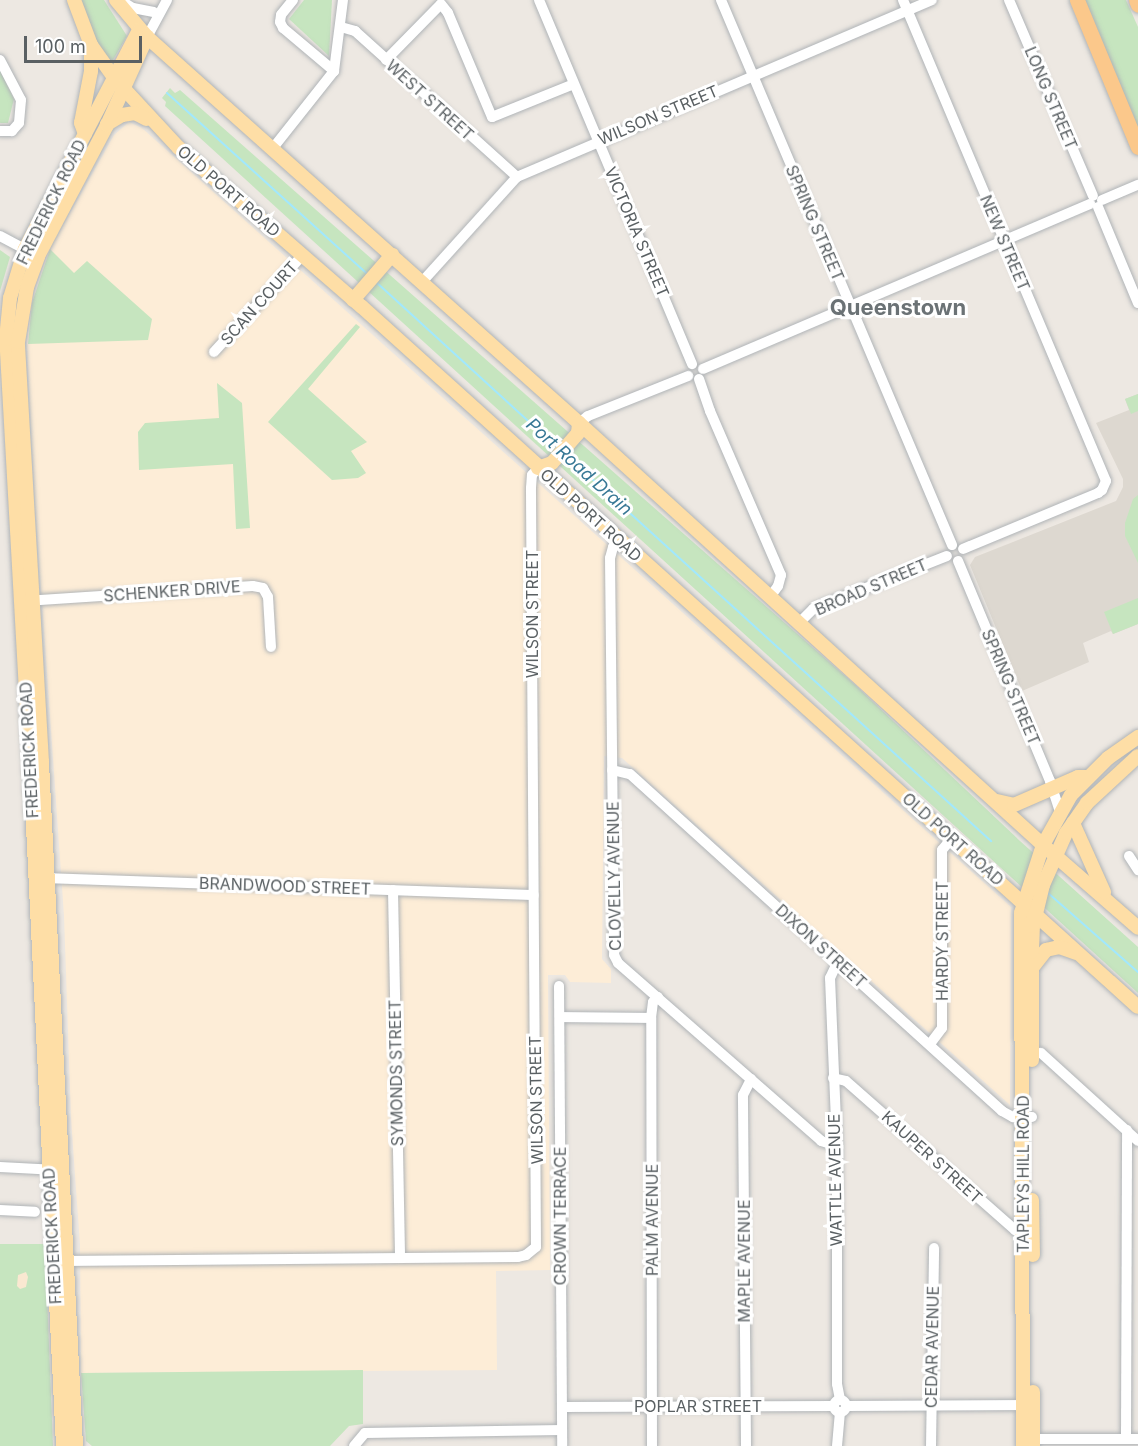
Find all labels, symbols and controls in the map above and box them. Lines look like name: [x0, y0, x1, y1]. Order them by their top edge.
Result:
scale bar: [27, 24, 146, 62]
text: 100 m: [35, 36, 86, 57]
street label: LONG STREET: [1021, 44, 1081, 152]
street label: WEST STREET: [382, 56, 478, 144]
street label: WILSON STREET: [595, 81, 721, 149]
street label: FREDERICK ROAD: [12, 136, 90, 268]
street label: OLD PORT ROAD: [174, 141, 284, 241]
street label: SPRING STREET: [782, 162, 848, 284]
street label: VICTORIA STREET: [601, 164, 673, 300]
street label: NEW STREET: [976, 192, 1034, 294]
street label: SCAN COURT: [217, 257, 301, 349]
district label: Queenstown: [830, 295, 966, 321]
water label: Port Road Drain: [522, 414, 636, 520]
street label: OLD PORT ROAD: [536, 465, 646, 565]
street label: WILSON STREET: [522, 550, 542, 678]
street label: BROAD STREET: [812, 555, 930, 619]
street label: SCHENKER DRIVE: [103, 577, 241, 605]
street label: SPRING STREET: [978, 626, 1044, 748]
street label: FREDERICK ROAD: [16, 681, 42, 819]
street label: OLD PORT ROAD: [898, 789, 1008, 889]
street label: CLOVELLY AVENUE: [603, 801, 625, 951]
street label: BRANDWOOD STREET: [199, 873, 371, 899]
street label: HARDY STREET: [932, 881, 952, 1001]
street label: DIXON STREET: [772, 900, 870, 992]
street label: SYMONDS STREET: [385, 1000, 407, 1146]
street label: WILSON STREET: [525, 1036, 547, 1164]
street label: TAPLEYS HILL ROAD: [1013, 1095, 1033, 1253]
street label: KAUPER STREET: [878, 1107, 986, 1207]
street label: WATTLE AVENUE: [824, 1114, 846, 1246]
street label: CROWN TERRACE: [550, 1147, 570, 1285]
street label: PALM AVENUE: [642, 1164, 662, 1276]
street label: FREDERICK ROAD: [39, 1167, 65, 1305]
street label: MAPLE AVENUE: [734, 1199, 754, 1323]
street label: CEDAR AVENUE: [921, 1286, 943, 1408]
street label: POPLAR STREET: [634, 1396, 762, 1416]

